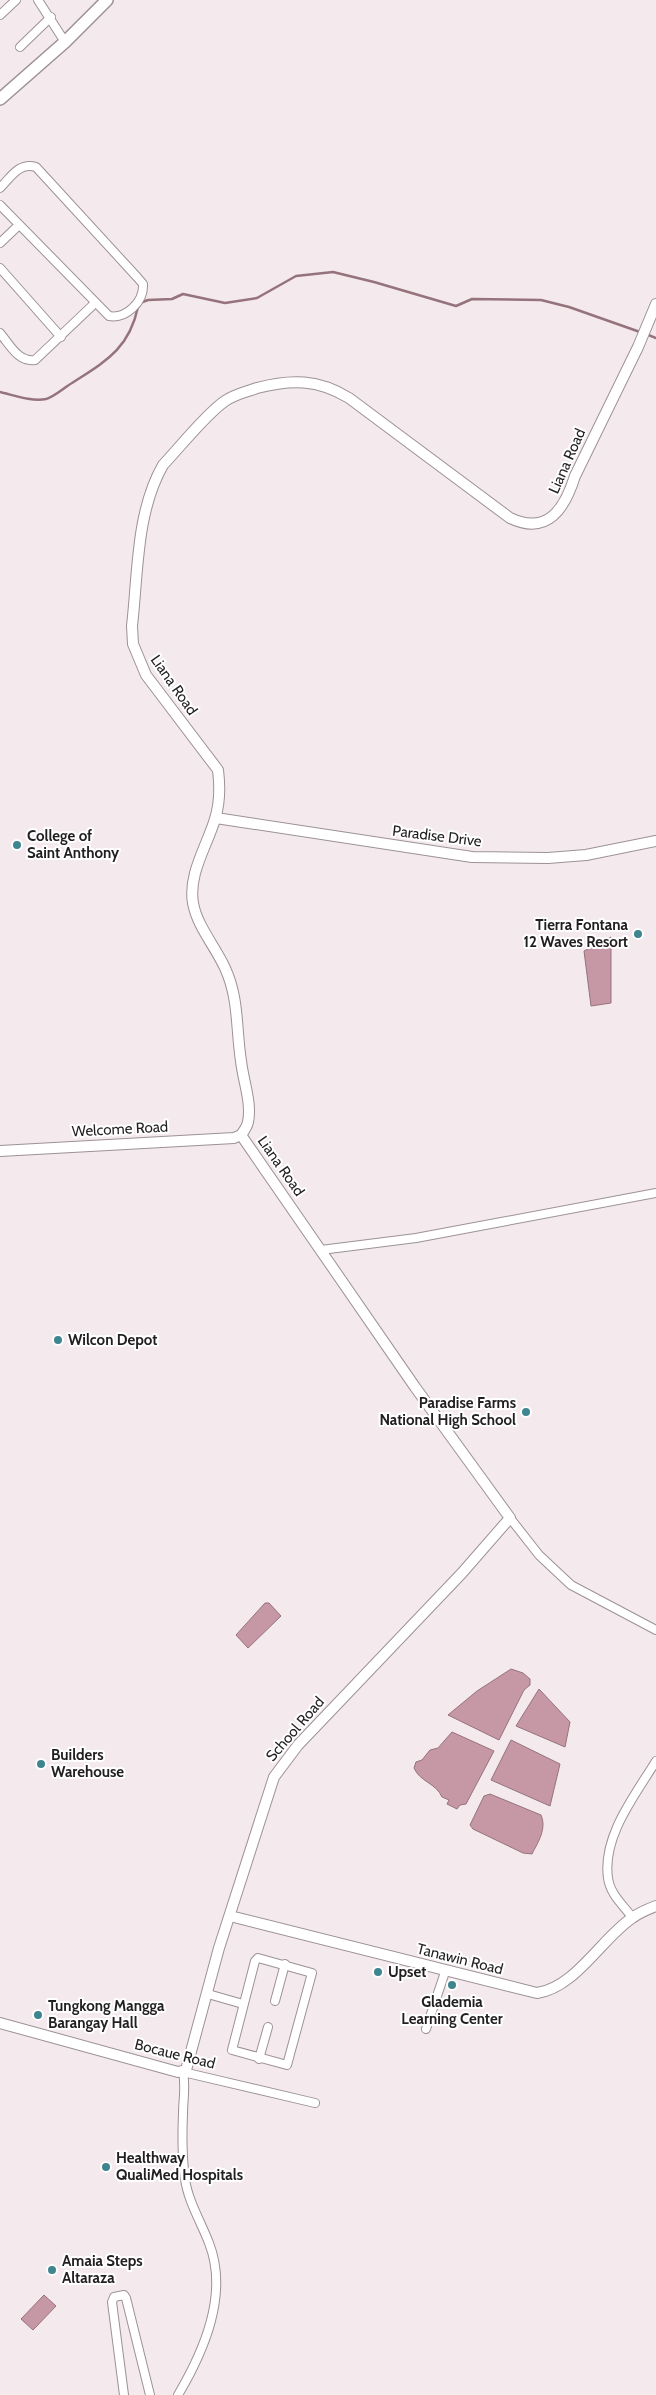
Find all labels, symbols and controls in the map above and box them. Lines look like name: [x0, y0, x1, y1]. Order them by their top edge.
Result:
street label: Liana Road: [545, 426, 589, 496]
street label: Liana Road: [147, 651, 201, 719]
street label: Paradise Drive: [391, 822, 483, 850]
place label: College of Saint Anthony: [27, 827, 120, 862]
marker: College of Saint Anthony: [11, 839, 23, 851]
place label: Tierra Fontana 12 Waves Resort: [523, 916, 629, 951]
marker: Tierra Fontana 12 Waves Resort: [632, 928, 644, 940]
street label: Welcome Road: [71, 1117, 169, 1141]
street label: Liana Road: [254, 1132, 308, 1200]
place label: Wilcon Depot: [68, 1331, 157, 1349]
marker: Wilcon Depot: [52, 1334, 64, 1346]
place label: Paradise Farms National High School: [379, 1394, 516, 1429]
marker: Paradise Farms National High School: [520, 1406, 532, 1418]
street label: School Road: [262, 1693, 328, 1765]
place label: Builders Warehouse: [51, 1746, 124, 1781]
marker: Builders Warehouse: [35, 1758, 47, 1770]
street label: Tanawin Road: [415, 1940, 505, 1978]
place label: Upset: [388, 1963, 426, 1981]
marker: Upset: [372, 1966, 384, 1978]
marker: Glademia Learning Center: [446, 1979, 458, 1991]
place label: Glademia Learning Center: [401, 1993, 503, 2028]
place label: Tungkong Mangga Barangay Hall: [48, 1997, 165, 2032]
marker: Tungkong Mangga Barangay Hall: [32, 2009, 44, 2021]
street label: Bocaue Road: [133, 2035, 217, 2073]
place label: Healthway QualiMed Hospitals: [116, 2149, 243, 2184]
marker: Healthway QualiMed Hospitals: [100, 2161, 112, 2173]
place label: Amaia Steps Altaraza: [62, 2252, 143, 2287]
marker: Amaia Steps Altaraza: [46, 2264, 58, 2276]

